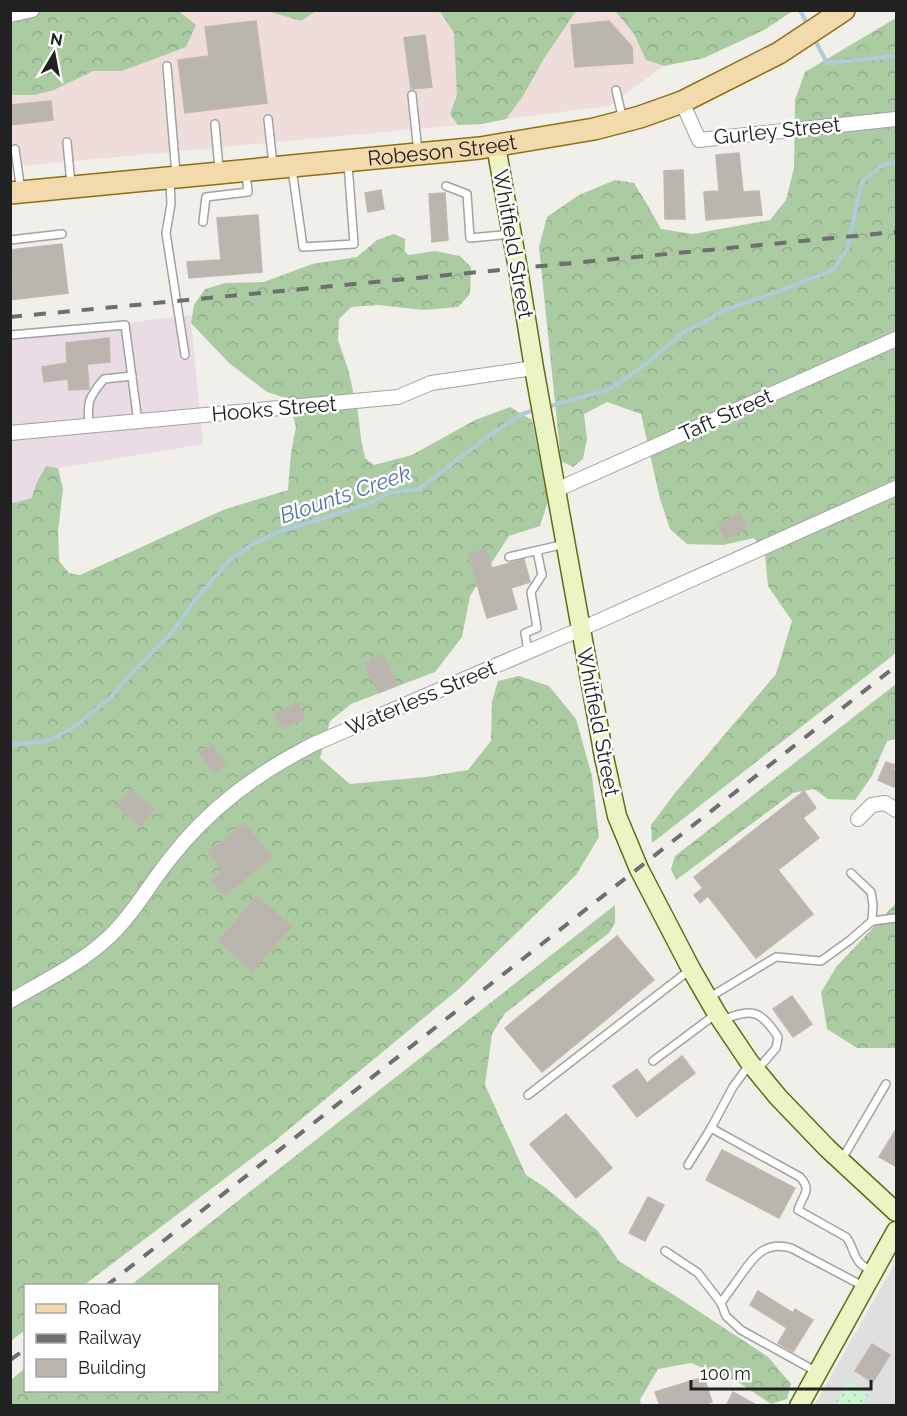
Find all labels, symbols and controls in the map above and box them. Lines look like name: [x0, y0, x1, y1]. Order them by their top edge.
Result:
north arrow: [24, 24, 84, 84]
text: N: [49, 29, 64, 50]
street label: Gurley Street: [712, 111, 841, 150]
street label: Robeson Street: [366, 129, 518, 171]
street label: Whitfield Street: [488, 167, 539, 320]
street label: Taft Street: [675, 383, 776, 446]
street label: Hooks Street: [211, 391, 337, 426]
water label: Blounts Creek: [276, 459, 414, 529]
street label: Whitfield Street: [572, 645, 625, 798]
street label: Waterless Street: [342, 655, 500, 740]
legend: [24, 1284, 219, 1392]
text: Road: [78, 1297, 121, 1318]
text: Railway: [78, 1327, 142, 1348]
scale bar: [691, 1353, 871, 1391]
text: Building: [78, 1357, 146, 1378]
text: 100 m: [700, 1363, 751, 1384]

